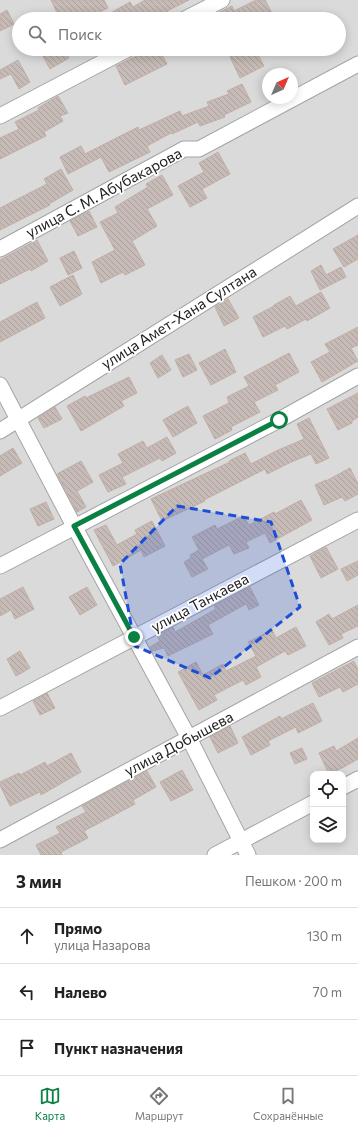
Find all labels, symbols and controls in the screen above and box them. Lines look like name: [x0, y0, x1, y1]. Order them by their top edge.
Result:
search box: [12, 12, 346, 56]
icon: search: [26, 23, 48, 45]
text: Поиск: [58, 25, 102, 43]
north arrow: [262, 68, 298, 104]
street label: улица С. М. Абубакарова: [22, 143, 185, 241]
street label: улица Амет-Хана Султана: [98, 262, 259, 372]
route start: [270, 411, 288, 429]
street label: улица Танкаева: [148, 569, 251, 635]
route end: [125, 628, 143, 646]
street label: улица Добышева: [121, 707, 236, 779]
map controls: [310, 771, 346, 843]
button: locate: [310, 771, 346, 807]
button: layers: [310, 807, 346, 843]
text: 3 мин: [16, 871, 62, 892]
text: Пешком · 200 m: [245, 873, 342, 889]
text: Прямо: [54, 919, 102, 937]
icon: ahead: [16, 925, 38, 947]
text: 130 m: [307, 928, 342, 944]
text: улица Назарова: [54, 937, 151, 953]
icon: left: [16, 981, 38, 1003]
text: Налево: [54, 983, 107, 1001]
text: 70 m: [313, 984, 342, 1000]
icon: arrive: [16, 1037, 38, 1059]
text: Пункт назначения: [54, 1039, 183, 1057]
tab: Карта: [35, 1085, 65, 1122]
tab: Маршрут: [135, 1085, 183, 1122]
tab: Сохранённые: [253, 1085, 323, 1122]

